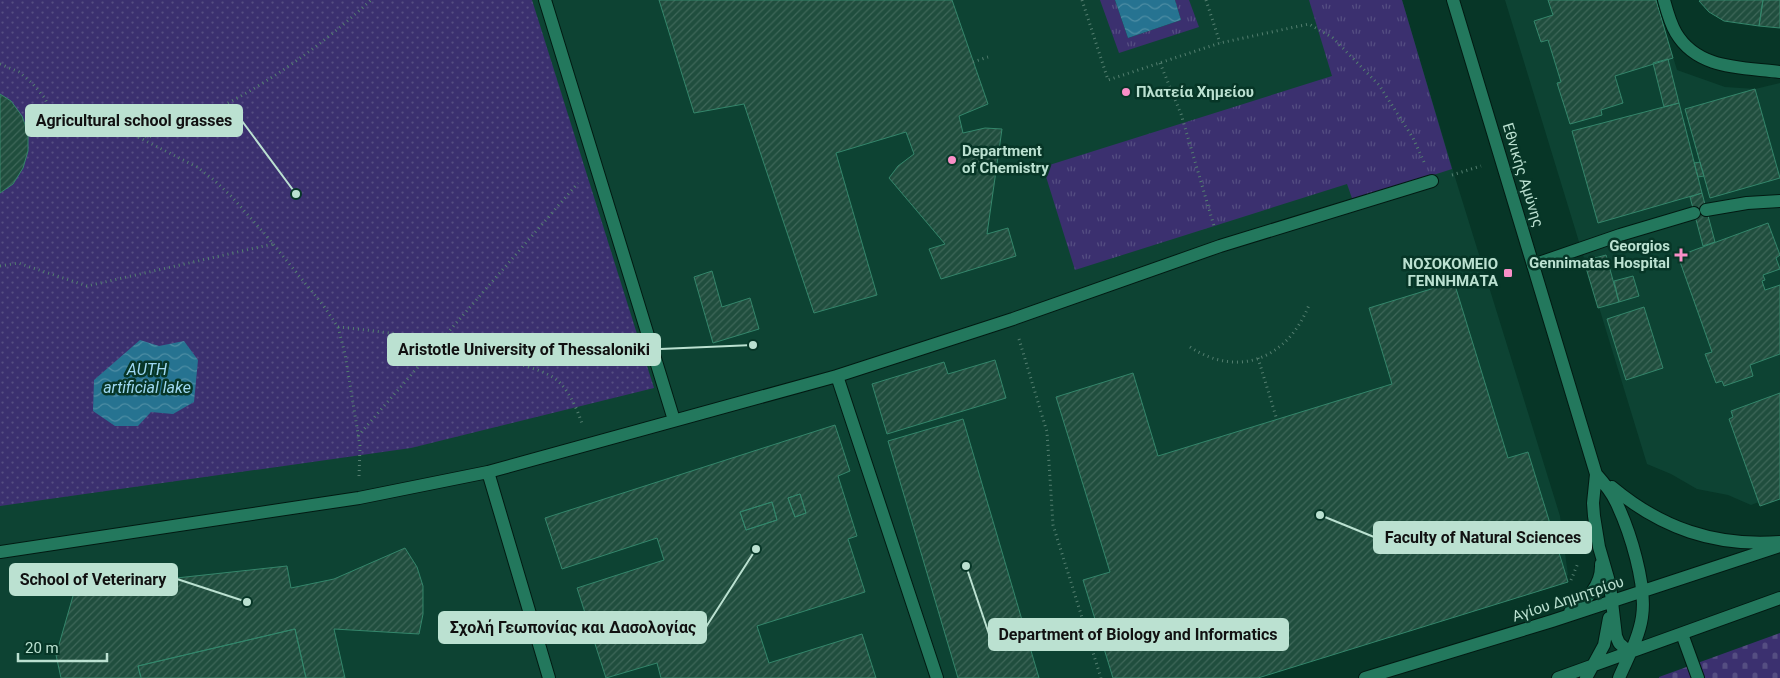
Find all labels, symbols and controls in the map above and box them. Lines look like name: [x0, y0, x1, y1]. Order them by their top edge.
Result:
place label: Πλατεία Χημείου: [1136, 83, 1254, 101]
marker: Πλατεία Χημείου: [1120, 86, 1132, 98]
callout: Agricultural school grasses: [26, 105, 242, 136]
text: Agricultural school grasses: [36, 111, 232, 130]
street label: Εθνικής Αμύνης: [1499, 121, 1547, 229]
place label: Department of Chemistry: [962, 142, 1049, 177]
marker: Department of Chemistry: [946, 154, 958, 166]
place label: Georgios Gennimatas Hospital: [1529, 237, 1670, 272]
marker: Georgios Gennimatas Hospital: [1674, 248, 1688, 262]
place label: ΝΟΣΟΚΟΜΕΙΟ ΓΕΝΝΗΜΑΤΑ: [1403, 255, 1499, 290]
marker: ΝΟΣΟΚΟΜΕΙΟ ΓΕΝΝΗΜΑΤΑ: [1502, 267, 1514, 279]
callout: Aristotle University of Thessaloniki: [388, 334, 660, 365]
text: Aristotle University of Thessaloniki: [398, 340, 650, 359]
water label: AUTH artificial lake: [103, 360, 191, 397]
callout: Faculty of Natural Sciences: [1374, 522, 1591, 553]
text: Faculty of Natural Sciences: [1385, 528, 1581, 547]
callout: School of Veterinary: [10, 564, 177, 595]
text: School of Veterinary: [20, 570, 167, 589]
street label: Αγίου Δημητρίου: [1510, 572, 1626, 626]
callout: Σχολή Γεωπονίας και Δασολογίας: [439, 612, 706, 643]
text: Σχολή Γεωπονίας και Δασολογίας: [450, 618, 696, 637]
callout: Department of Biology and Informatics: [989, 619, 1288, 650]
text: Department of Biology and Informatics: [998, 625, 1278, 644]
scale bar: [18, 630, 106, 662]
text: 20 m: [25, 639, 59, 657]

